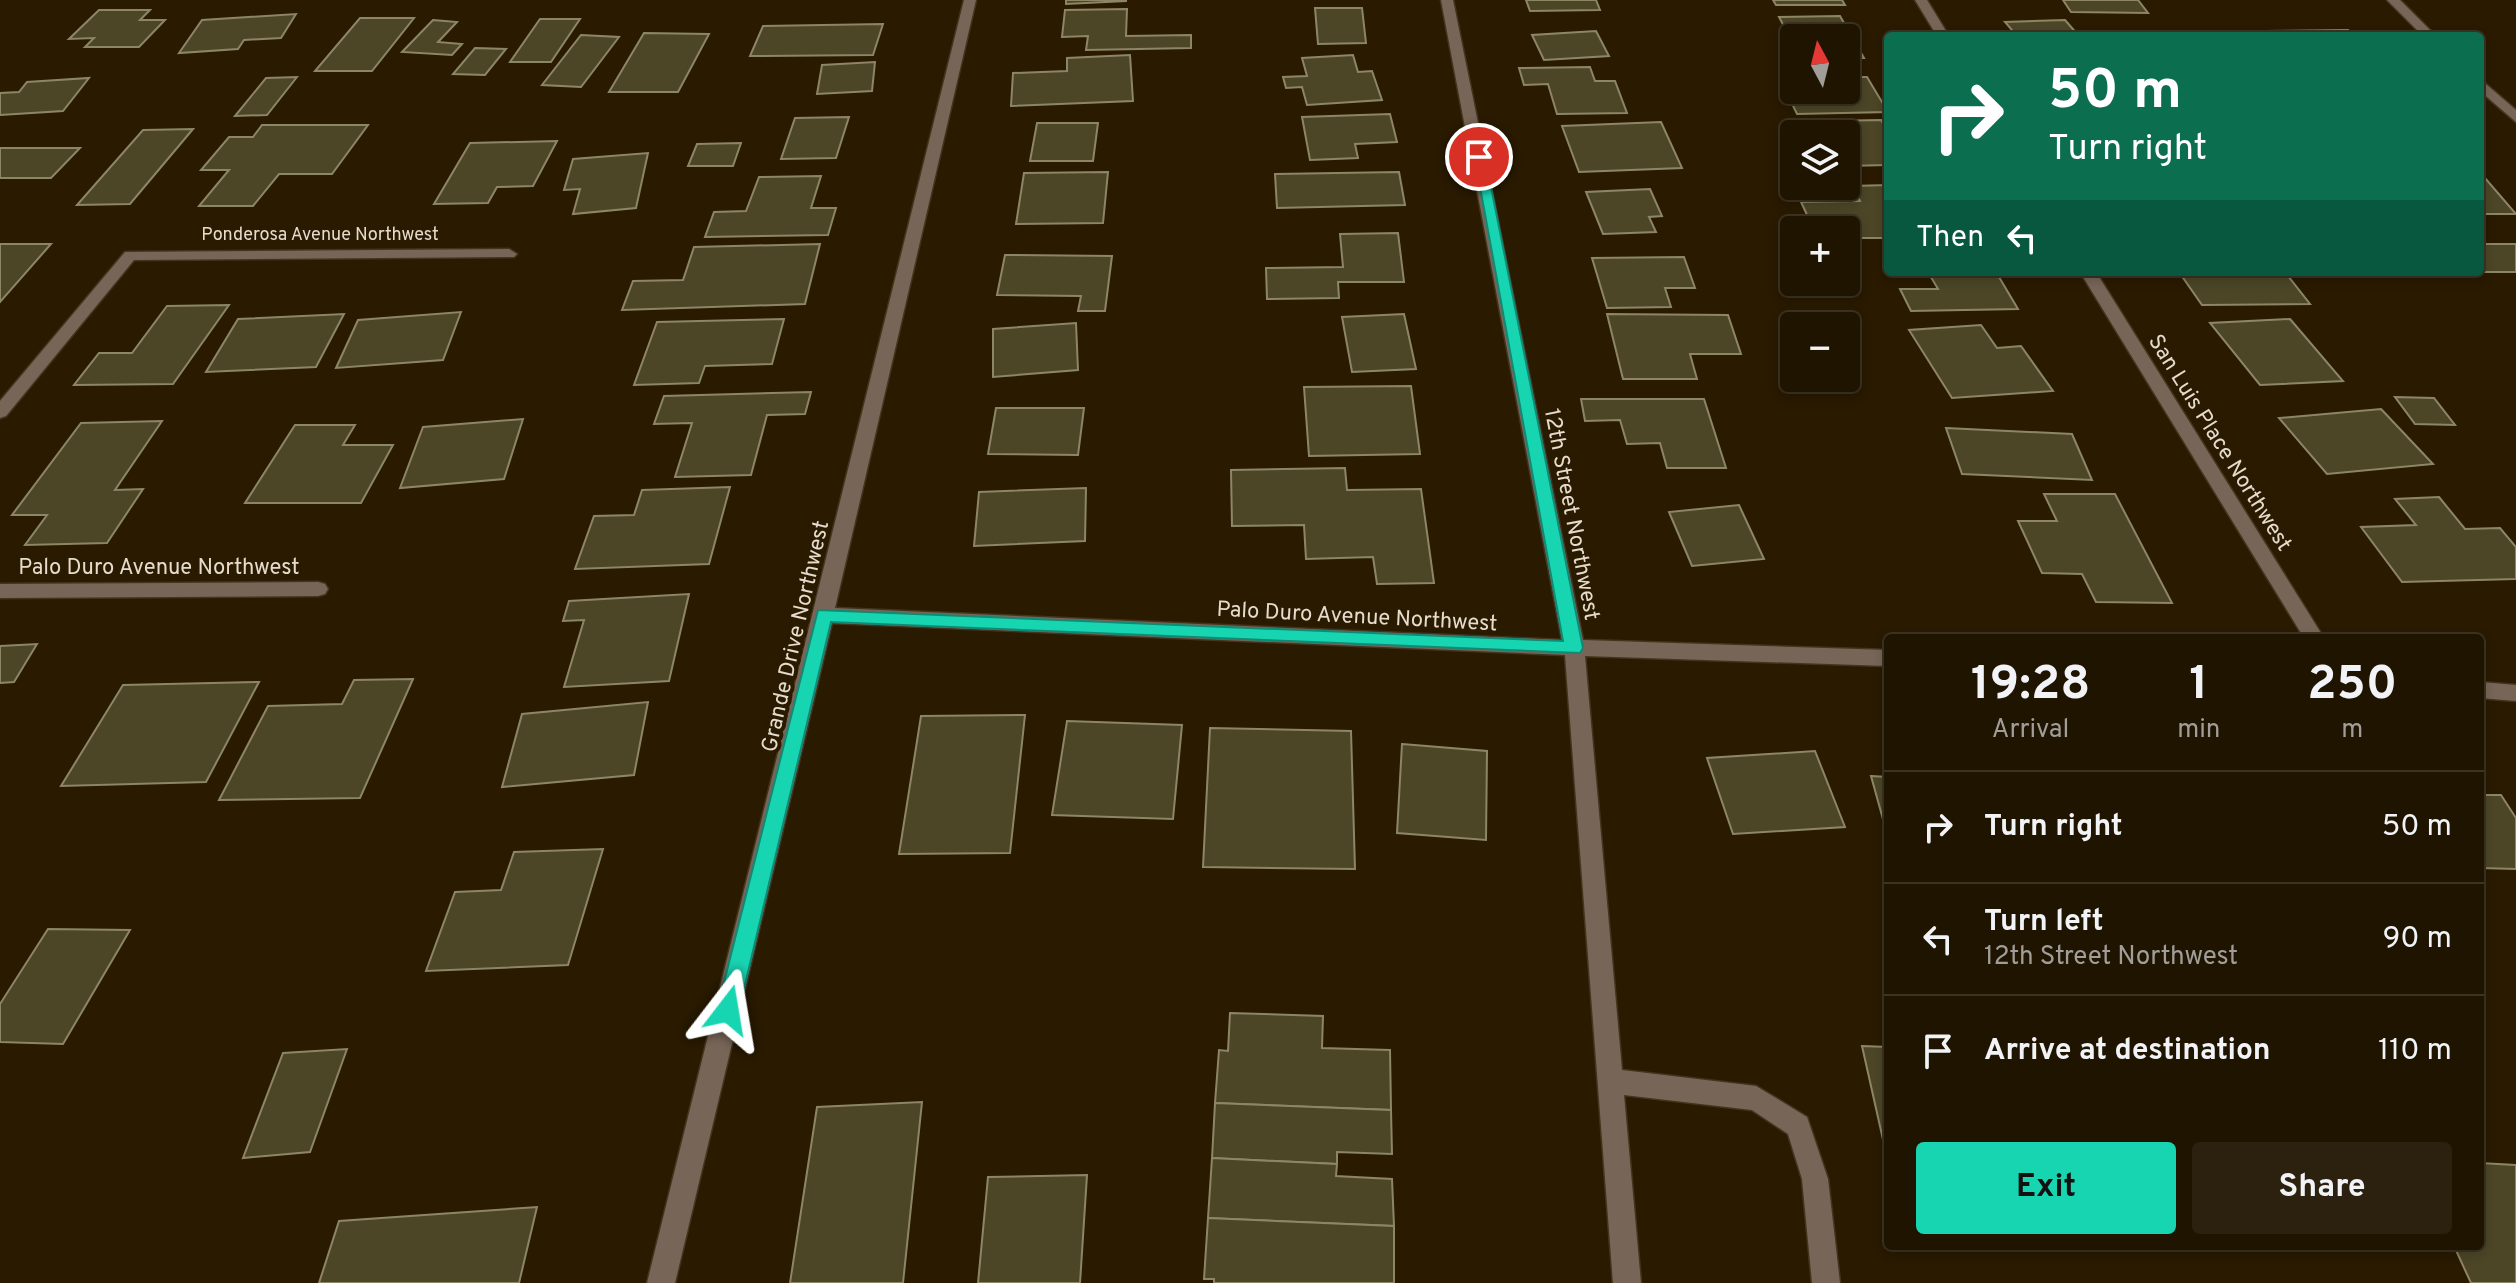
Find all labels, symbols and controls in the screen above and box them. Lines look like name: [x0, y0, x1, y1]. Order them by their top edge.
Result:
north arrow: [1780, 24, 1860, 104]
map controls: [1780, 24, 1860, 392]
text: 50 m: [2048, 58, 2182, 128]
icon: right: [1916, 64, 2020, 168]
button: layers: [1780, 120, 1860, 200]
pin: [1445, 123, 1513, 191]
text: Turn right: [2048, 127, 2207, 173]
icon: arrive: [1457, 135, 1501, 179]
button: +: [1780, 216, 1860, 296]
icon: left: [2000, 216, 2044, 260]
text: Then: [1916, 220, 1984, 257]
street label: Ponderosa Avenue Northwest: [201, 224, 439, 247]
button: −: [1780, 312, 1860, 392]
street label: San Luis Place Northwest: [2141, 330, 2297, 557]
street label: 12th Street Northwest: [1537, 406, 1604, 623]
street label: Grande Drive Northwest: [757, 518, 836, 755]
street label: Palo Duro Avenue Northwest: [18, 555, 300, 582]
street label: Palo Duro Avenue Northwest: [1216, 597, 1498, 638]
text: 19:28: [1971, 656, 2091, 716]
text: 1: [2189, 656, 2208, 716]
text: 250: [2307, 656, 2397, 716]
text: Arrival: [1992, 714, 2069, 747]
text: min: [2177, 714, 2220, 747]
text: m: [2341, 714, 2363, 747]
icon: right: [1916, 805, 1960, 849]
text: Turn right: [1984, 809, 2122, 846]
text: 50 m: [2382, 809, 2452, 846]
text: Turn left: [1984, 904, 2104, 941]
icon: left: [1916, 917, 1960, 961]
text: 90 m: [2383, 921, 2452, 958]
text: 12th Street Northwest: [1984, 941, 2238, 974]
position arrow: [686, 968, 770, 1052]
icon: arrive: [1916, 1029, 1960, 1073]
text: Arrive at destination: [1984, 1033, 2270, 1070]
text: 110 m: [2378, 1033, 2452, 1070]
button: Exit: [1916, 1142, 2176, 1234]
button: Share: [2192, 1142, 2452, 1234]

